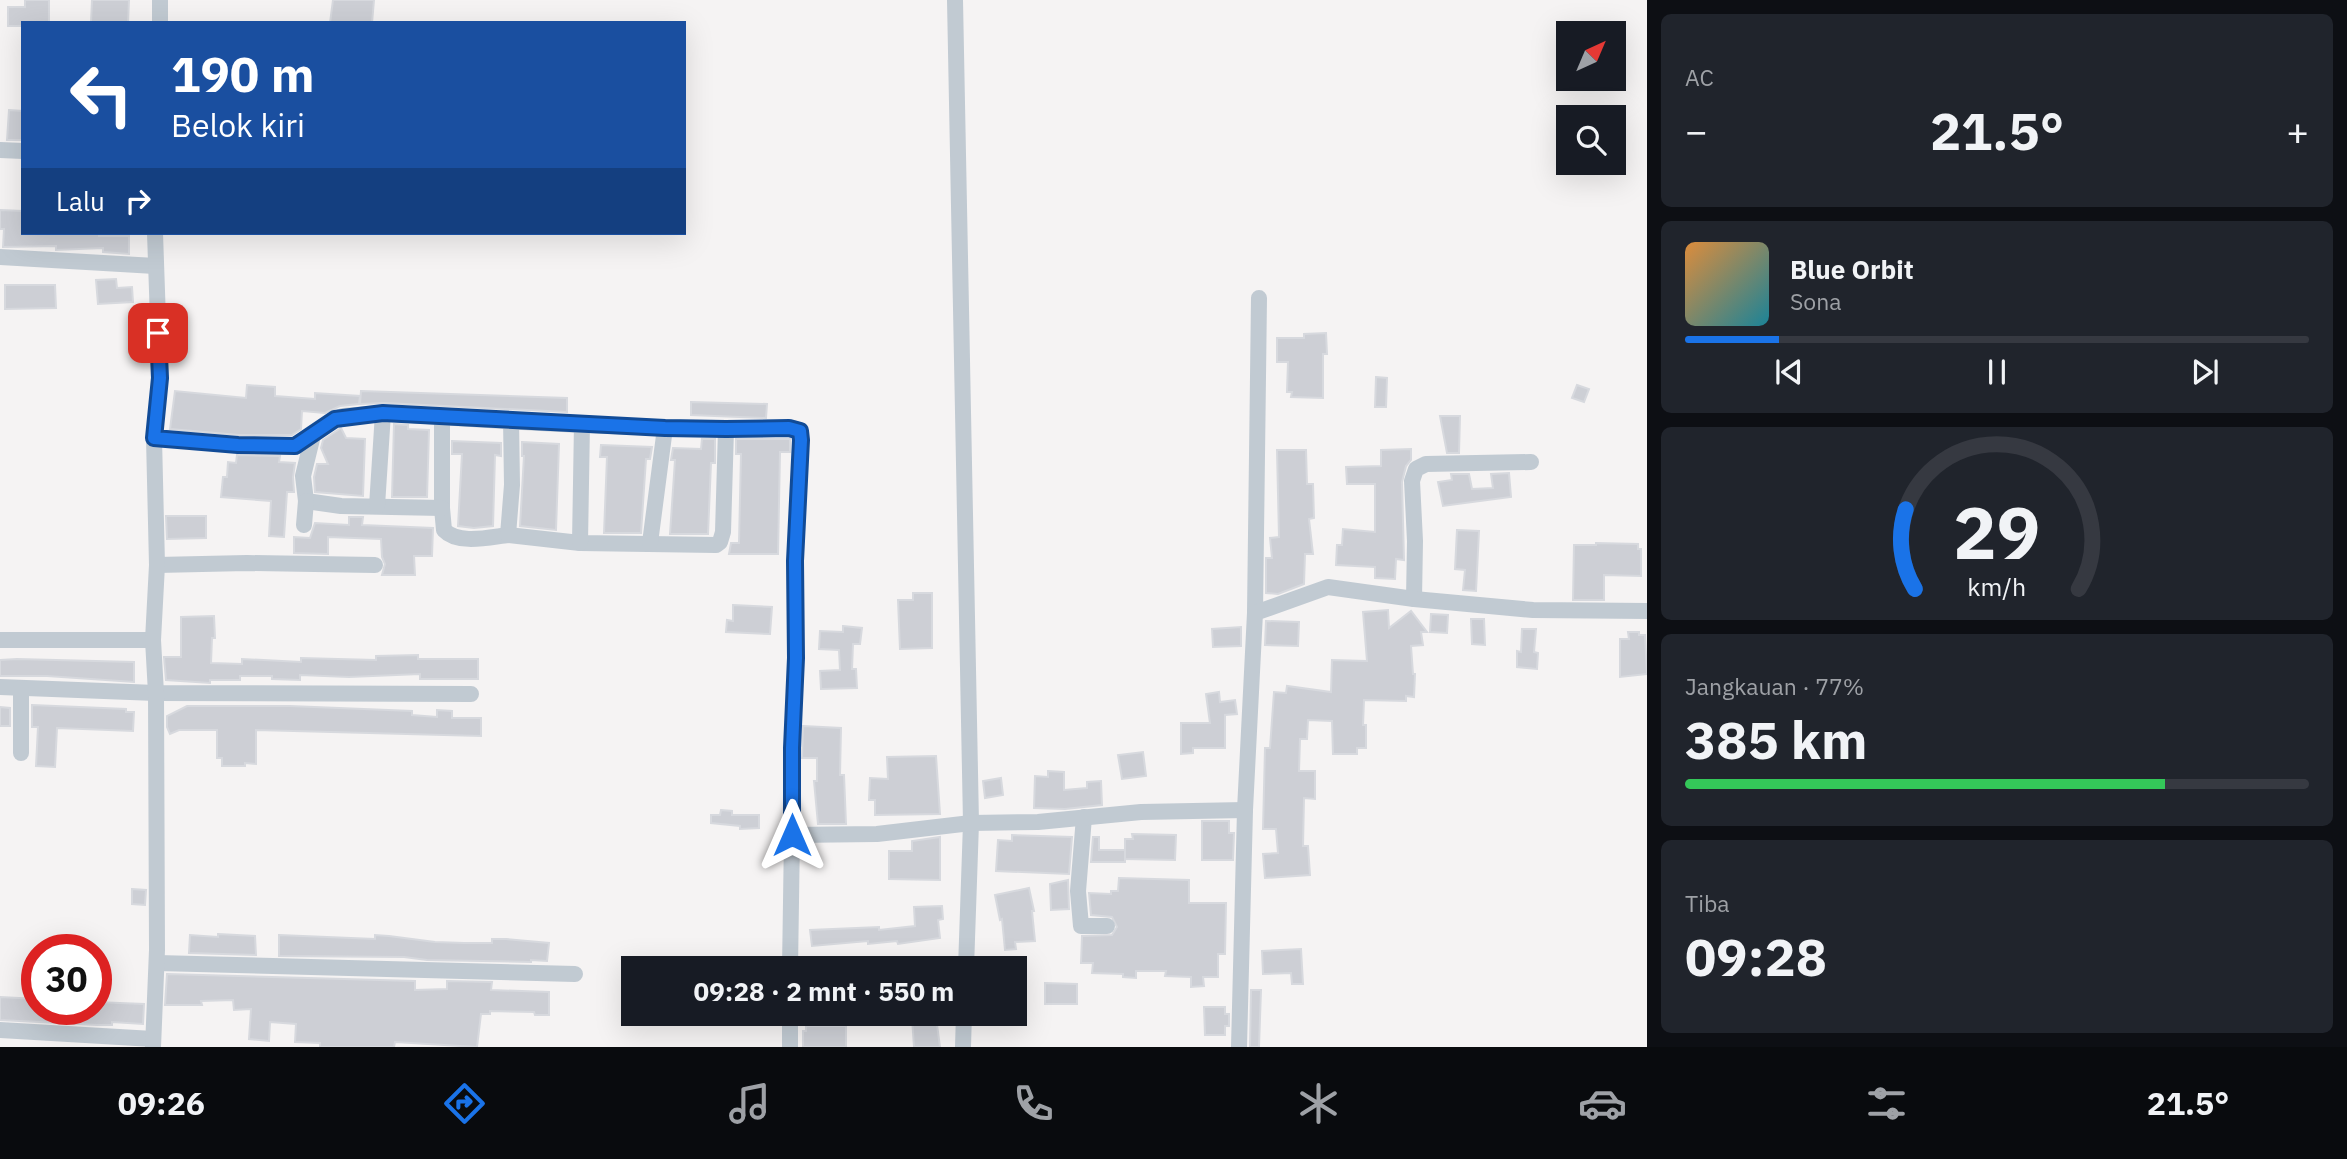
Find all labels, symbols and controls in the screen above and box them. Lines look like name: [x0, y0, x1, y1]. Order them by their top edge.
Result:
north arrow: [1556, 21, 1626, 91]
map controls: [1556, 21, 1626, 175]
text: 190 m: [171, 42, 315, 105]
icon: left: [56, 49, 147, 140]
text: AC: [1685, 62, 1714, 92]
text: 21.5°: [1930, 97, 2064, 164]
text: Belok kiri: [171, 104, 305, 146]
button: search: [1556, 105, 1626, 175]
text: −: [1685, 106, 1708, 155]
text: +: [2286, 106, 2309, 155]
icon: right: [119, 182, 157, 220]
text: Lalu: [56, 184, 105, 218]
text: Blue Orbit: [1790, 252, 1914, 286]
text: Sona: [1790, 286, 1842, 316]
pin: [128, 303, 188, 363]
icon: arrive: [139, 314, 177, 352]
icon: previous: [1770, 353, 1808, 391]
icon: pause: [1978, 353, 2016, 391]
icon: next: [2186, 353, 2224, 391]
text: 29: [1953, 485, 2041, 580]
text: km/h: [1968, 570, 2026, 603]
text: Jangkauan · 77%: [1685, 671, 1864, 701]
text: 385 km: [1685, 706, 1867, 773]
position arrow: [755, 798, 829, 872]
text: Tiba: [1685, 888, 1730, 918]
text: 09:28: [1685, 923, 1827, 990]
speed limit sign: 30: [21, 934, 112, 1025]
text: 09:28 · 2 mnt · 550 m: [694, 974, 954, 1008]
icon: directions: [440, 1079, 489, 1128]
icon: music: [725, 1079, 774, 1128]
icon: phone: [1009, 1079, 1058, 1128]
icon: climate: [1294, 1079, 1343, 1128]
icon: car: [1578, 1079, 1627, 1128]
icon: filters: [1862, 1079, 1911, 1128]
text: 09:26: [118, 1082, 205, 1124]
text: 21.5°: [2147, 1082, 2229, 1124]

